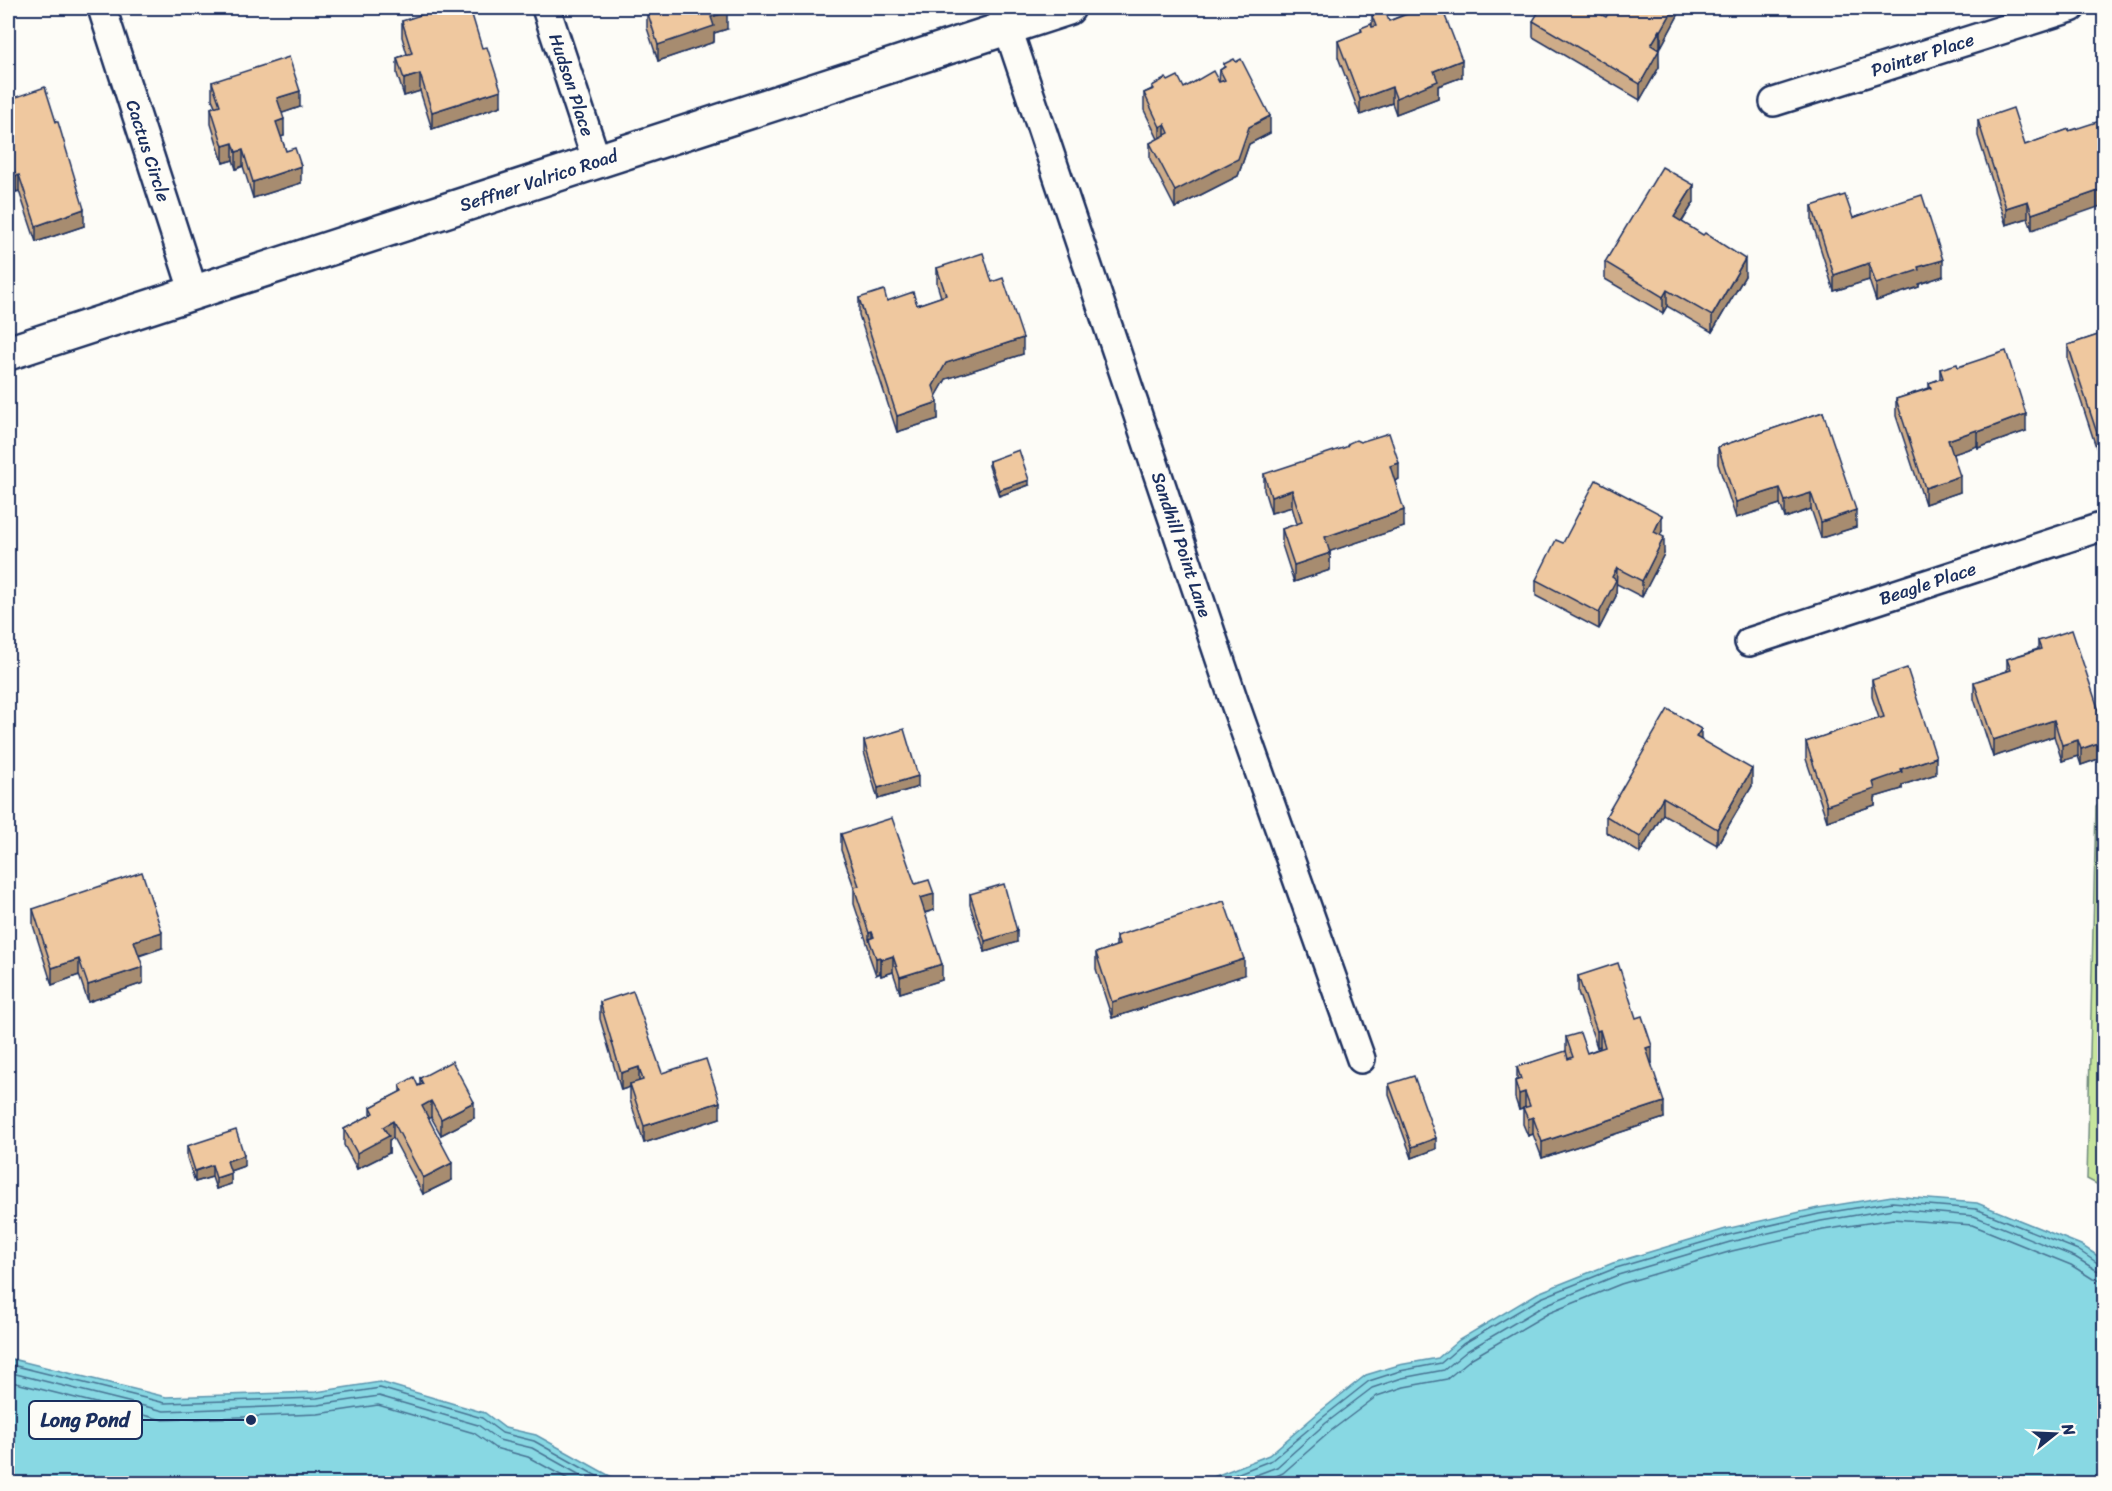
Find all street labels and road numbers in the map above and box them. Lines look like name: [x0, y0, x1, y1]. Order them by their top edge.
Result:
street label: Pointer Place: [1867, 24, 1978, 86]
street label: Hudson Place: [539, 29, 604, 141]
street label: Cactus Circle: [117, 95, 180, 206]
street label: Seffner Valrico Road: [455, 139, 623, 221]
street label: Sandhill Point Lane: [1142, 467, 1221, 622]
street label: Beagle Place: [1875, 553, 1981, 614]

